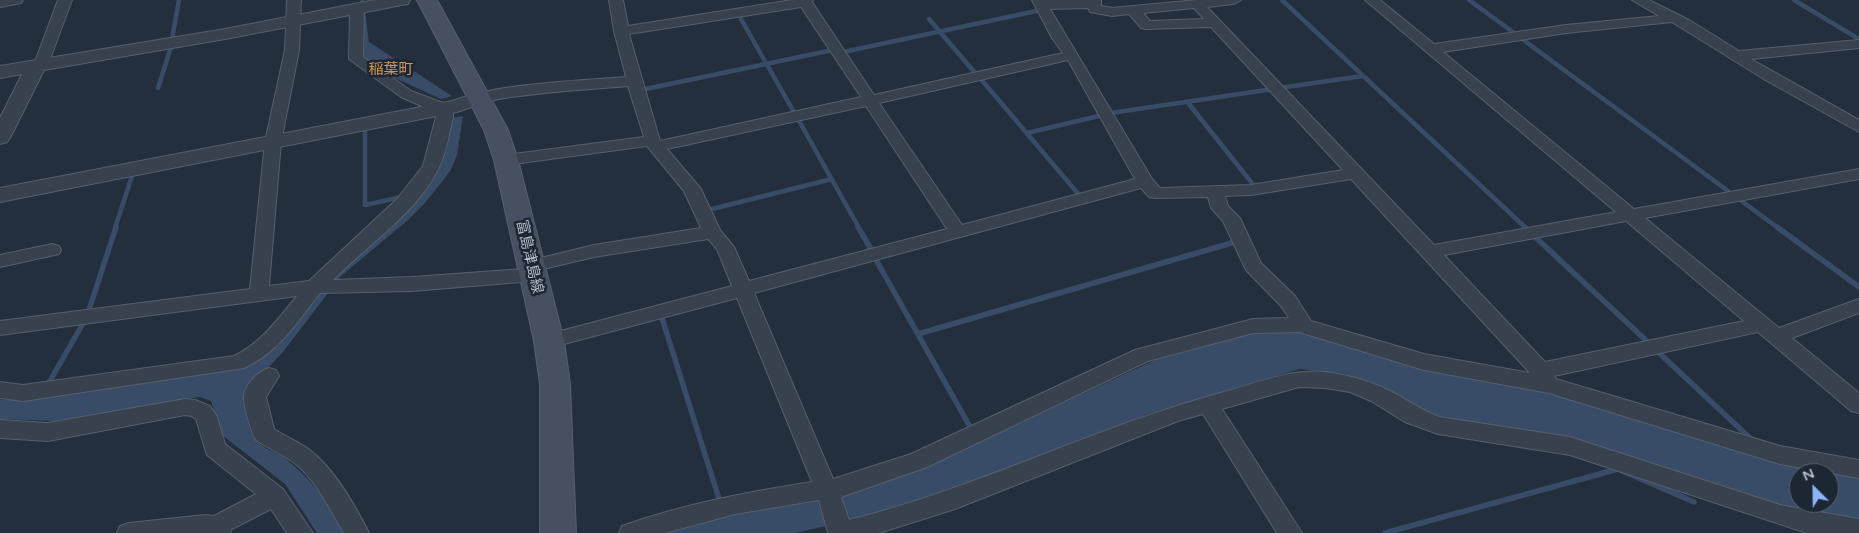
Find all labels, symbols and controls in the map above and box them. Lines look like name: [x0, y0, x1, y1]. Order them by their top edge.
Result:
district label: 稲葉町: [369, 61, 413, 79]
street label: 富島津島線: [512, 218, 546, 296]
north arrow: [1789, 463, 1839, 513]
text: N: [1800, 465, 1817, 485]

